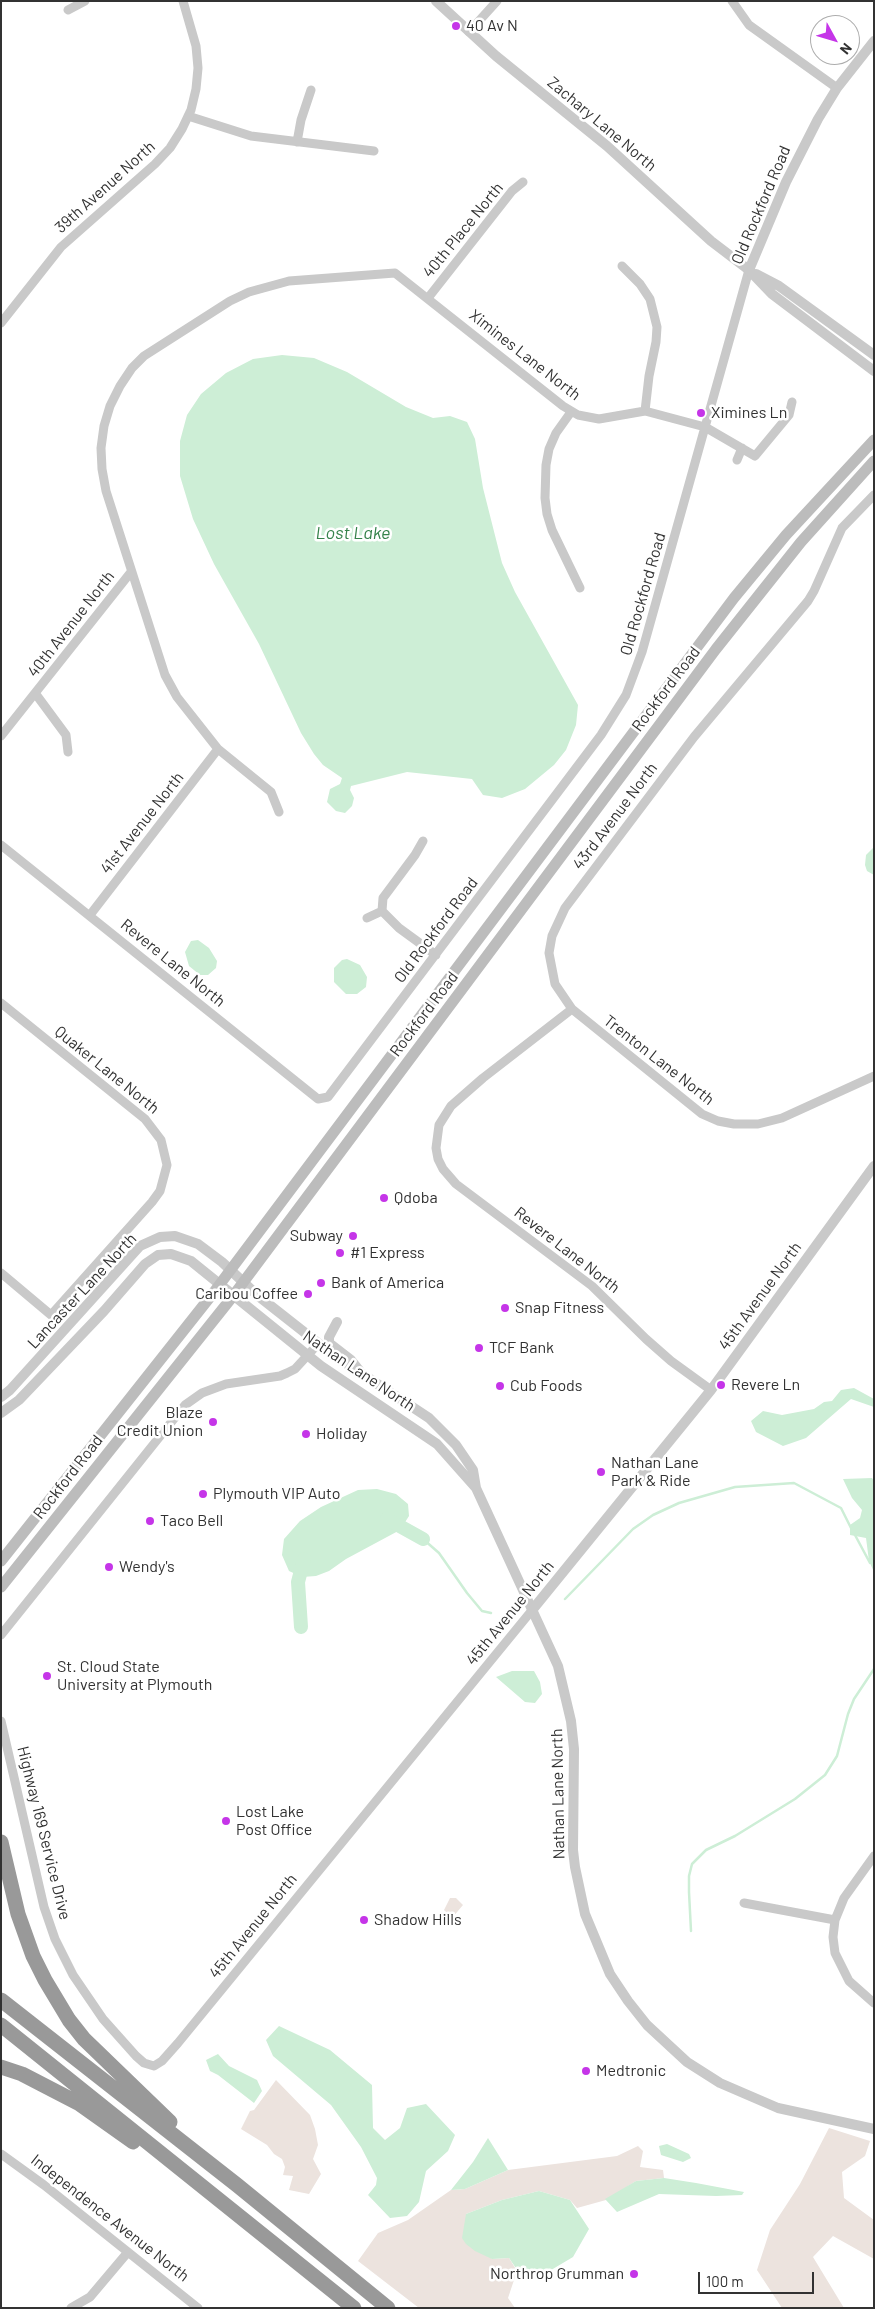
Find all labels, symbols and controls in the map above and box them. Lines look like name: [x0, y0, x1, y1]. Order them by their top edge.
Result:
north arrow: [810, 15, 860, 65]
place label: 40 Av N: [466, 16, 518, 36]
marker: 40 Av N: [450, 20, 462, 32]
text: N: [837, 40, 856, 58]
street label: Zachary Lane North: [544, 73, 660, 175]
street label: 39th Avenue North: [51, 137, 159, 237]
street label: Old Rockford Road: [727, 143, 795, 267]
street label: 40th Place North: [419, 179, 507, 281]
street label: Ximines Lane North: [465, 306, 585, 404]
place label: Ximines Ln: [711, 403, 787, 423]
marker: Ximines Ln: [695, 407, 707, 419]
water label: Lost Lake: [316, 522, 390, 544]
street label: Old Rockford Road: [616, 530, 670, 658]
street label: 40th Avenue North: [24, 567, 118, 681]
street label: Rockford Road: [628, 643, 704, 735]
street label: 43rd Avenue North: [569, 759, 661, 873]
street label: 41st Avenue North: [96, 768, 188, 878]
street label: Old Rockford Road: [390, 873, 482, 987]
street label: Revere Lane North: [117, 915, 229, 1011]
street label: Rockford Road: [386, 968, 462, 1060]
street label: Trenton Lane North: [600, 1011, 718, 1109]
street label: Quaker Lane North: [51, 1022, 163, 1118]
place label: Qdoba: [394, 1188, 438, 1208]
marker: Qdoba: [378, 1192, 390, 1204]
street label: Revere Lane North: [510, 1203, 624, 1297]
place label: Subway: [290, 1226, 343, 1246]
street label: Lancaster Lane North: [24, 1229, 140, 1353]
marker: Subway: [347, 1230, 359, 1242]
street label: 45th Avenue North: [714, 1238, 806, 1354]
place label: #1 Express: [350, 1243, 425, 1263]
marker: #1 Express: [334, 1247, 346, 1259]
place label: Bank of America: [331, 1273, 444, 1293]
marker: Bank of America: [315, 1277, 327, 1289]
place label: Caribou Coffee: [195, 1284, 298, 1304]
marker: Caribou Coffee: [302, 1288, 314, 1300]
place label: Snap Fitness: [515, 1298, 604, 1318]
marker: Snap Fitness: [499, 1302, 511, 1314]
street label: Nathan Lane North: [299, 1326, 419, 1416]
place label: TCF Bank: [489, 1338, 554, 1358]
marker: TCF Bank: [473, 1342, 485, 1354]
place label: Revere Ln: [731, 1375, 800, 1395]
place label: Cub Foods: [510, 1376, 583, 1396]
marker: Revere Ln: [715, 1379, 727, 1391]
marker: Cub Foods: [494, 1380, 506, 1392]
place label: Blaze Credit Union: [117, 1403, 203, 1441]
marker: Blaze Credit Union: [207, 1416, 219, 1428]
place label: Holiday: [316, 1424, 367, 1444]
marker: Holiday: [300, 1428, 312, 1440]
street label: Rockford Road: [29, 1431, 107, 1523]
place label: Nathan Lane Park & Ride: [611, 1453, 699, 1491]
marker: Nathan Lane Park & Ride: [595, 1466, 607, 1478]
place label: Plymouth VIP Auto: [213, 1484, 340, 1504]
marker: Plymouth VIP Auto: [197, 1488, 209, 1500]
place label: Taco Bell: [160, 1511, 223, 1531]
marker: Taco Bell: [144, 1515, 156, 1527]
place label: Wendy's: [119, 1557, 175, 1577]
street label: 45th Avenue North: [462, 1557, 558, 1669]
marker: Wendy's: [103, 1561, 115, 1573]
place label: St. Cloud State University at Plymouth: [57, 1657, 212, 1695]
marker: St. Cloud State University at Plymouth: [41, 1670, 53, 1682]
street label: Nathan Lane North: [547, 1728, 569, 1860]
street label: Highway 169 Service Drive: [13, 1744, 75, 1922]
place label: Lost Lake Post Office: [236, 1802, 312, 1840]
marker: Lost Lake Post Office: [220, 1815, 232, 1827]
street label: 45th Avenue North: [205, 1870, 301, 1982]
place label: Shadow Hills: [374, 1910, 462, 1930]
marker: Shadow Hills: [358, 1914, 370, 1926]
place label: Medtronic: [596, 2061, 666, 2081]
marker: Medtronic: [580, 2065, 592, 2077]
street label: Independence Avenue North: [27, 2150, 193, 2286]
scale bar: [700, 2262, 816, 2294]
place label: Northrop Grumman: [490, 2264, 624, 2284]
marker: Northrop Grumman: [628, 2268, 640, 2280]
text: 100 m: [706, 2272, 744, 2290]

